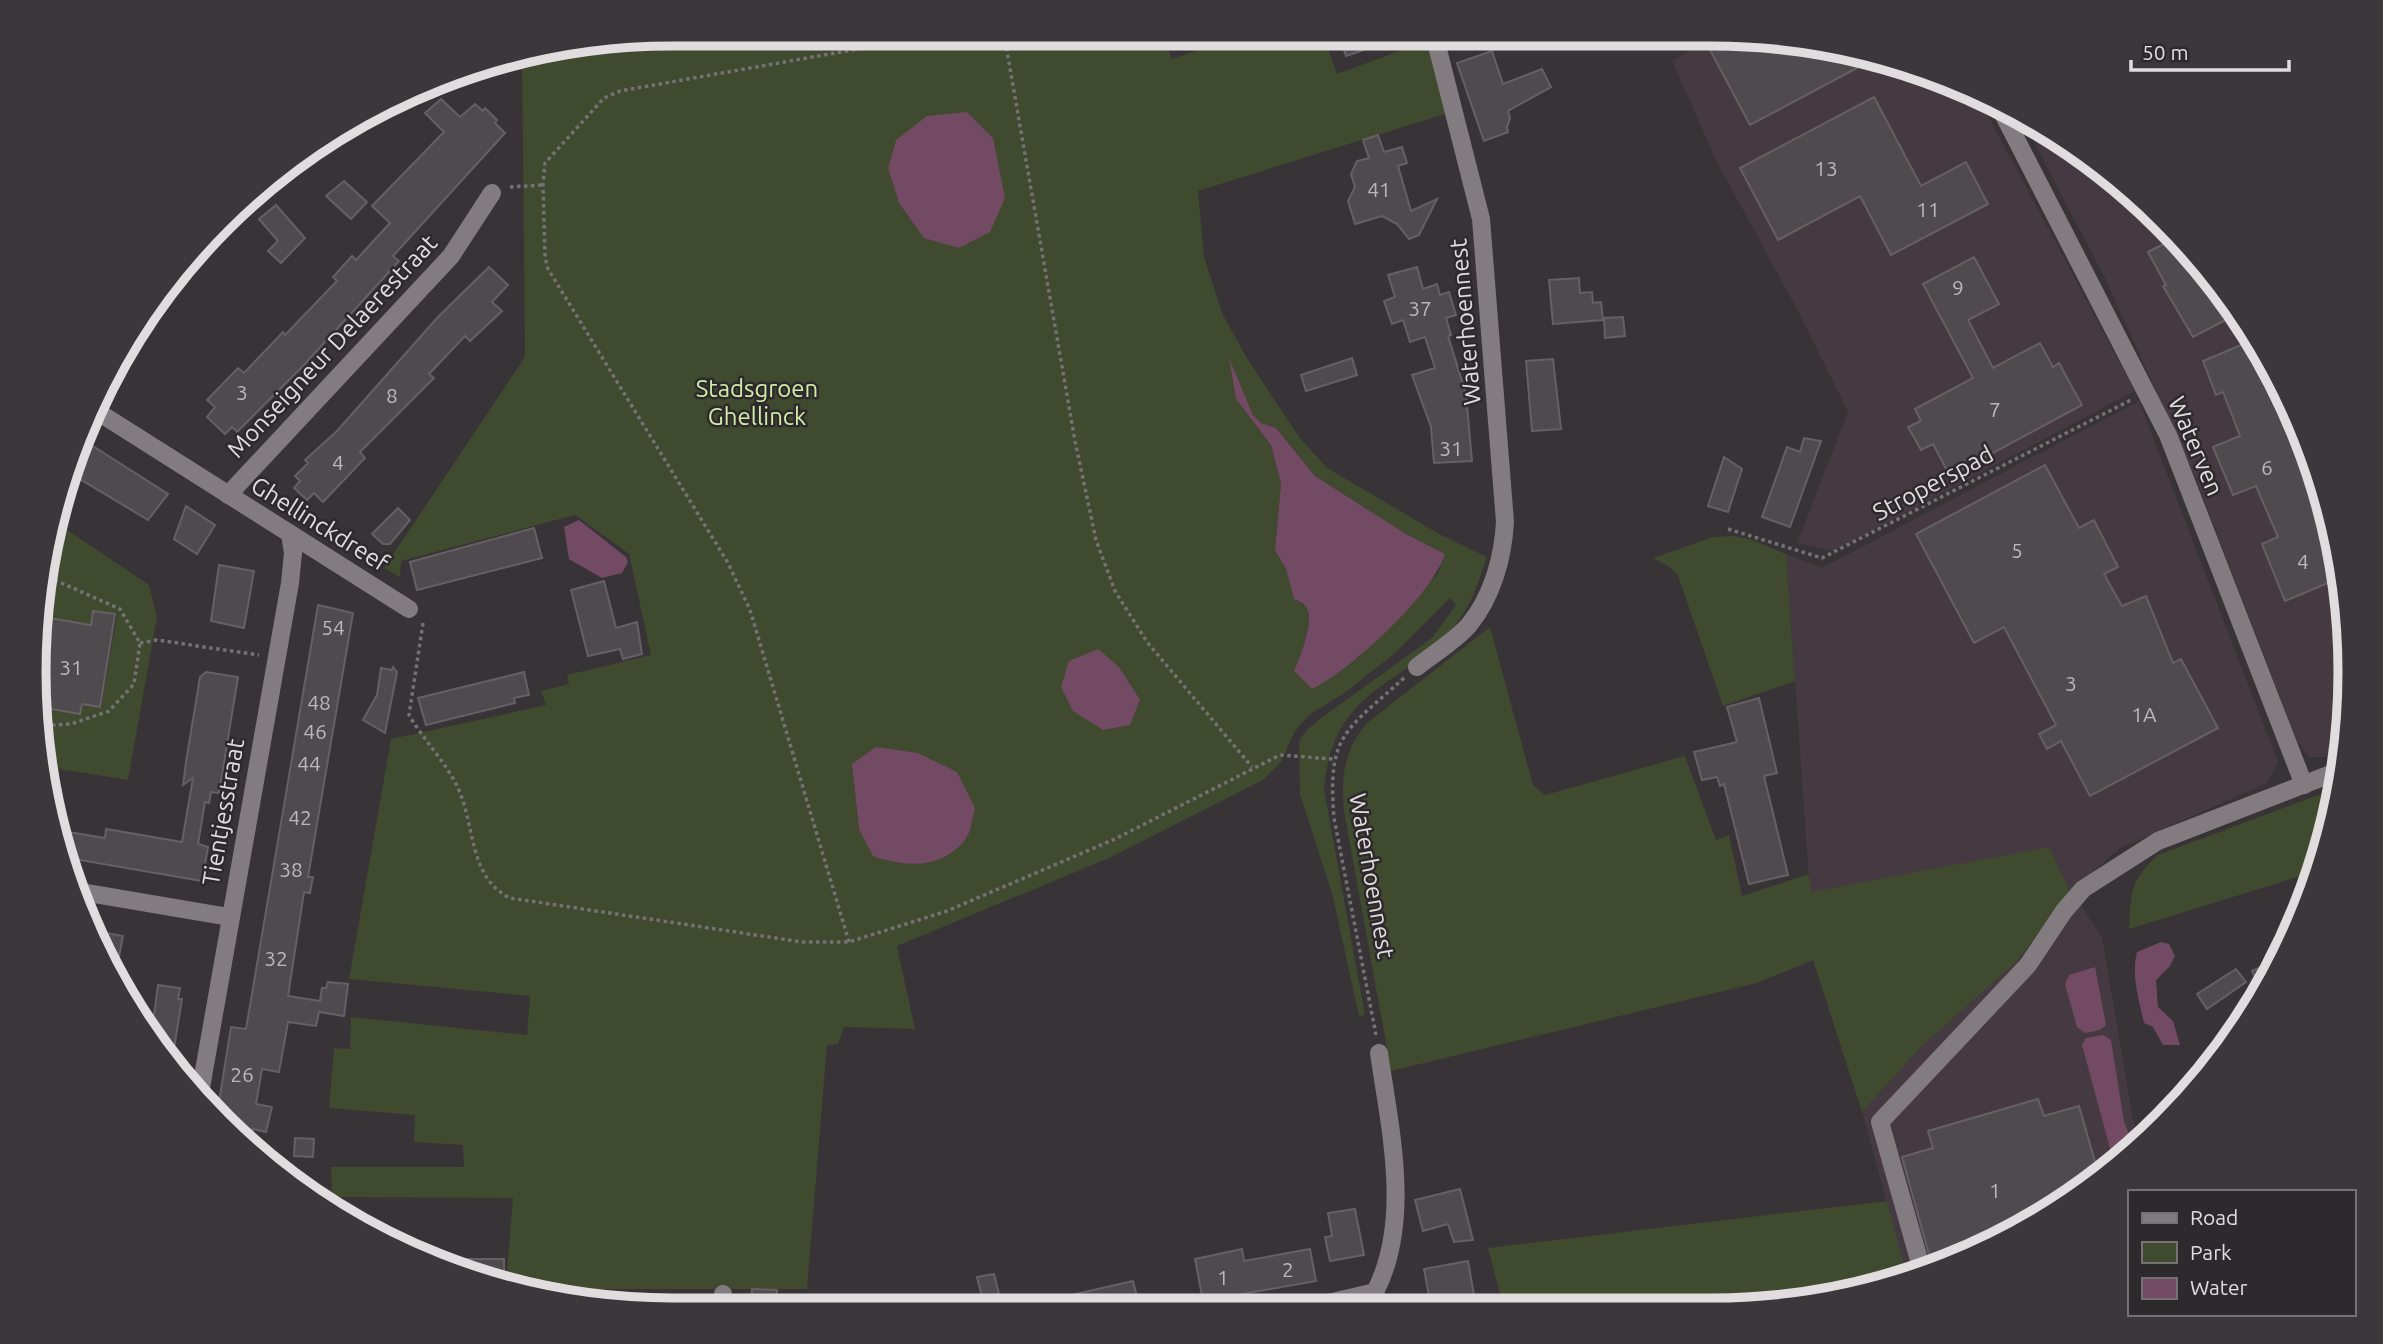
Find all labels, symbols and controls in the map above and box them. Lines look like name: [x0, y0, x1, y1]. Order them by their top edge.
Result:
scale bar: [2131, 28, 2288, 72]
text: 50 m: [2142, 40, 2189, 64]
house number: 13: [1814, 156, 1838, 180]
house number: 41: [1367, 177, 1391, 201]
house number: 11: [1916, 197, 1940, 221]
street label: Monseigneur Delaerestraat: [222, 229, 443, 463]
street label: Waterhoennest: [1444, 237, 1486, 406]
house number: 9: [1952, 275, 1964, 299]
house number: 37: [1408, 296, 1432, 320]
park label: Stadsgroen Ghellinck: [696, 375, 818, 430]
house number: 3: [236, 380, 248, 404]
house number: 8: [386, 383, 398, 407]
street label: Waterven: [2163, 392, 2229, 500]
house number: 7: [1989, 397, 2001, 421]
house number: 31: [1439, 436, 1463, 460]
street label: Stroperspad: [1868, 440, 1998, 526]
house number: 4: [332, 450, 344, 474]
house number: 6: [2261, 455, 2273, 479]
street label: Ghellinckdreef: [246, 471, 394, 577]
house number: 5: [2011, 538, 2023, 562]
house number: 4: [2297, 549, 2309, 573]
house number: 54: [321, 615, 345, 639]
house number: 31: [59, 655, 83, 679]
house number: 3: [2065, 671, 2077, 695]
house number: 48: [307, 690, 331, 714]
house number: 1A: [2131, 702, 2157, 726]
house number: 46: [303, 719, 327, 743]
street label: Tientjesstraat: [197, 736, 249, 888]
house number: 44: [297, 751, 321, 775]
street label: Waterhoennest: [1344, 791, 1400, 961]
house number: 42: [288, 805, 312, 829]
house number: 38: [279, 857, 303, 881]
house number: 32: [264, 946, 288, 970]
house number: 26: [230, 1062, 254, 1086]
house number: 1: [1989, 1178, 2001, 1202]
legend: [2128, 1190, 2355, 1316]
text: Road: [2190, 1205, 2238, 1229]
text: Park: [2190, 1240, 2232, 1264]
house number: 2: [1282, 1257, 1294, 1281]
house number: 1: [1217, 1265, 1229, 1289]
text: Water: [2190, 1275, 2248, 1299]

